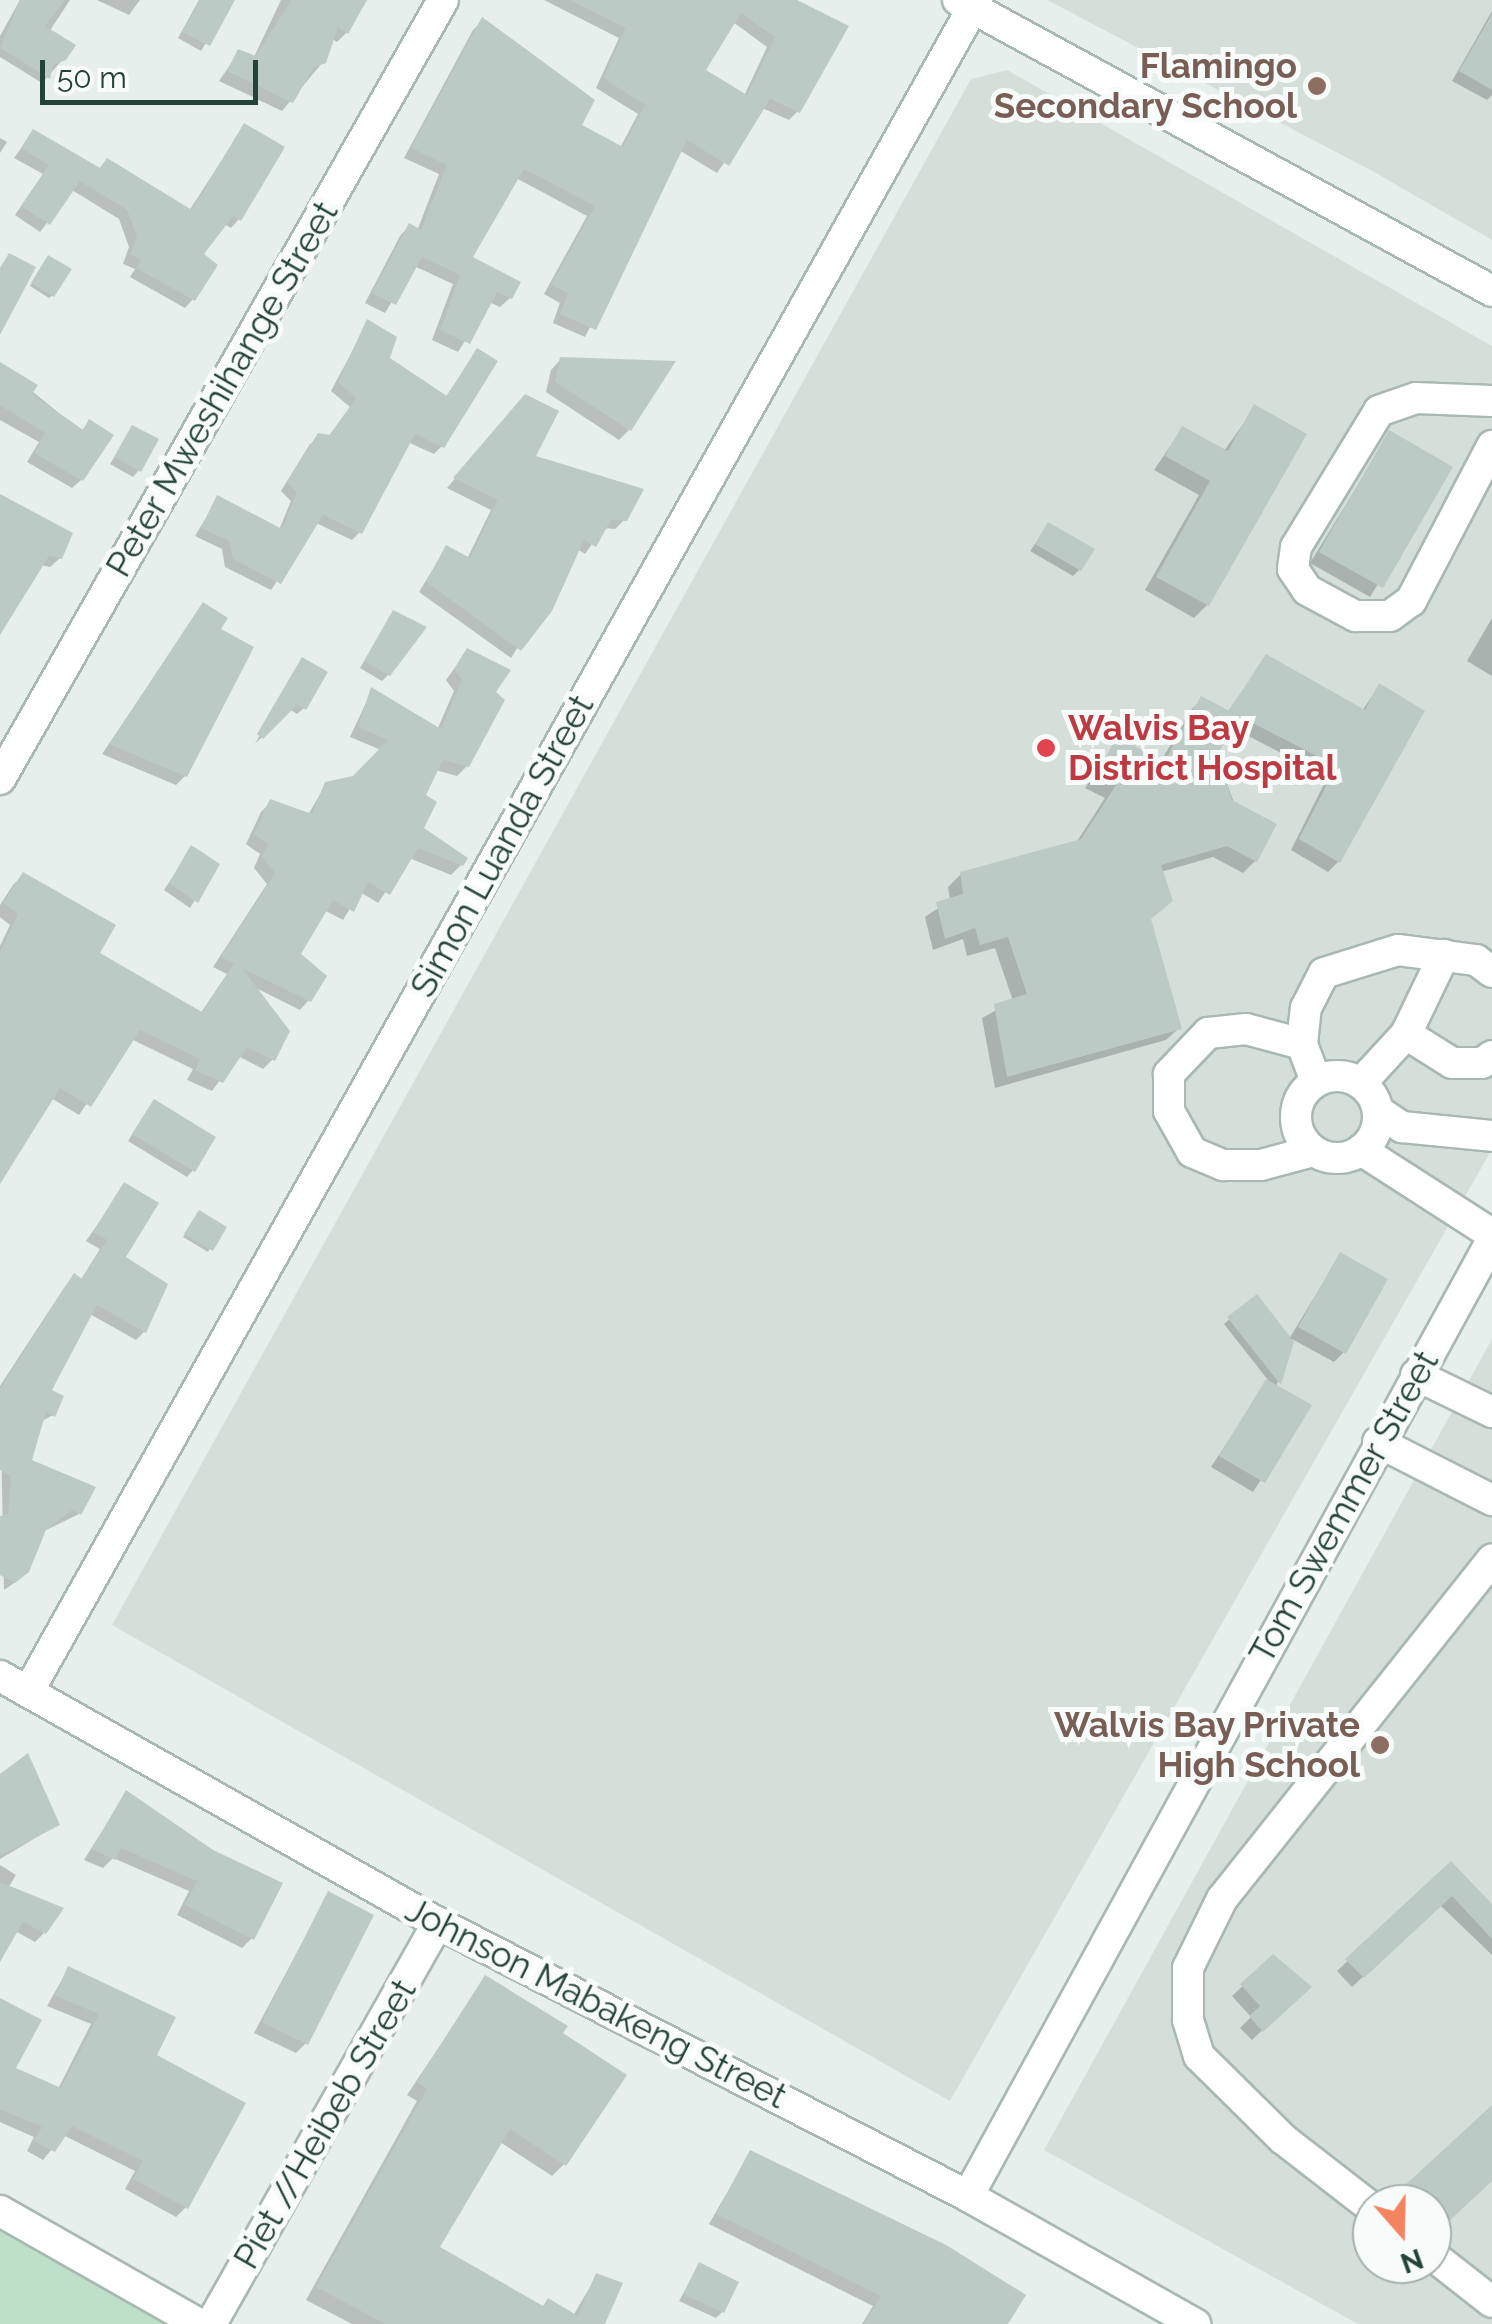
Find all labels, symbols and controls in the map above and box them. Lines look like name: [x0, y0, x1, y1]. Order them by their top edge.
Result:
scale bar: [45, 40, 262, 102]
place label: Flamingo Secondary School: [993, 45, 1297, 127]
text: 50 m: [57, 60, 127, 95]
marker: Flamingo Secondary School: [1306, 75, 1328, 97]
street label: Peter Mweshihange Street: [97, 194, 347, 584]
street label: Simon Luanda Street: [402, 688, 602, 1004]
place label: Walvis Bay District Hospital: [1068, 707, 1337, 789]
marker: Walvis Bay District Hospital: [1033, 735, 1059, 761]
street label: Tom Swemmer Street: [1240, 1343, 1448, 1671]
place label: Walvis Bay Private High School: [1053, 1704, 1360, 1786]
marker: Walvis Bay Private High School: [1369, 1734, 1391, 1756]
street label: Johnson Mabakeng Street: [399, 1889, 793, 2117]
street label: Piet //Heibeb Street: [225, 1972, 425, 2276]
north arrow: [1352, 2184, 1452, 2284]
text: N: [1396, 2242, 1427, 2280]

